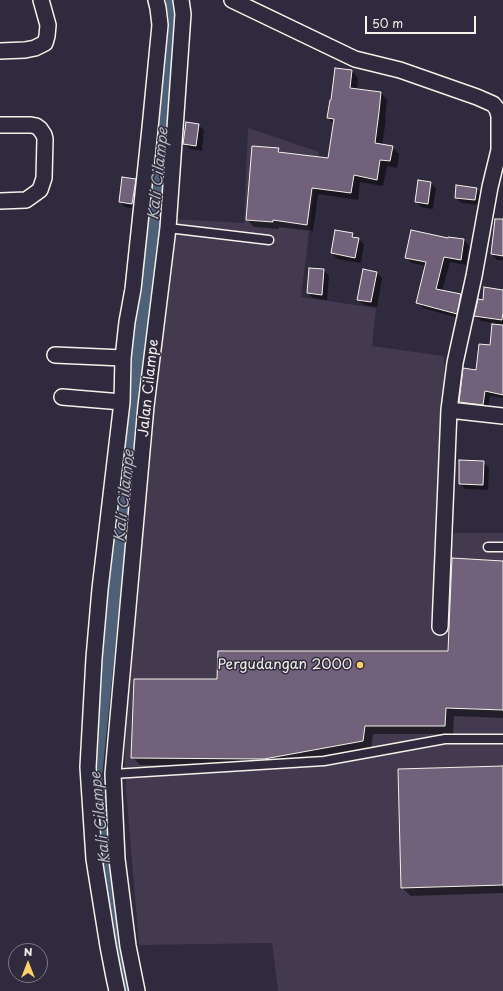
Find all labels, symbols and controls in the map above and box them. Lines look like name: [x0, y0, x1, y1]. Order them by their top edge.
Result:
scale bar: [367, 8, 478, 34]
text: 50 m: [372, 14, 403, 32]
water label: Kali Cilampe: [145, 127, 173, 221]
street label: Jalan Cilampe: [136, 338, 162, 438]
water label: Kali Cilampe: [111, 449, 139, 543]
place label: Pergudangan 2000: [218, 657, 352, 673]
marker: Pergudangan 2000: [355, 660, 365, 670]
water label: Kali Cilampe: [87, 771, 115, 865]
north arrow: [8, 943, 48, 983]
text: N: [24, 943, 32, 960]

